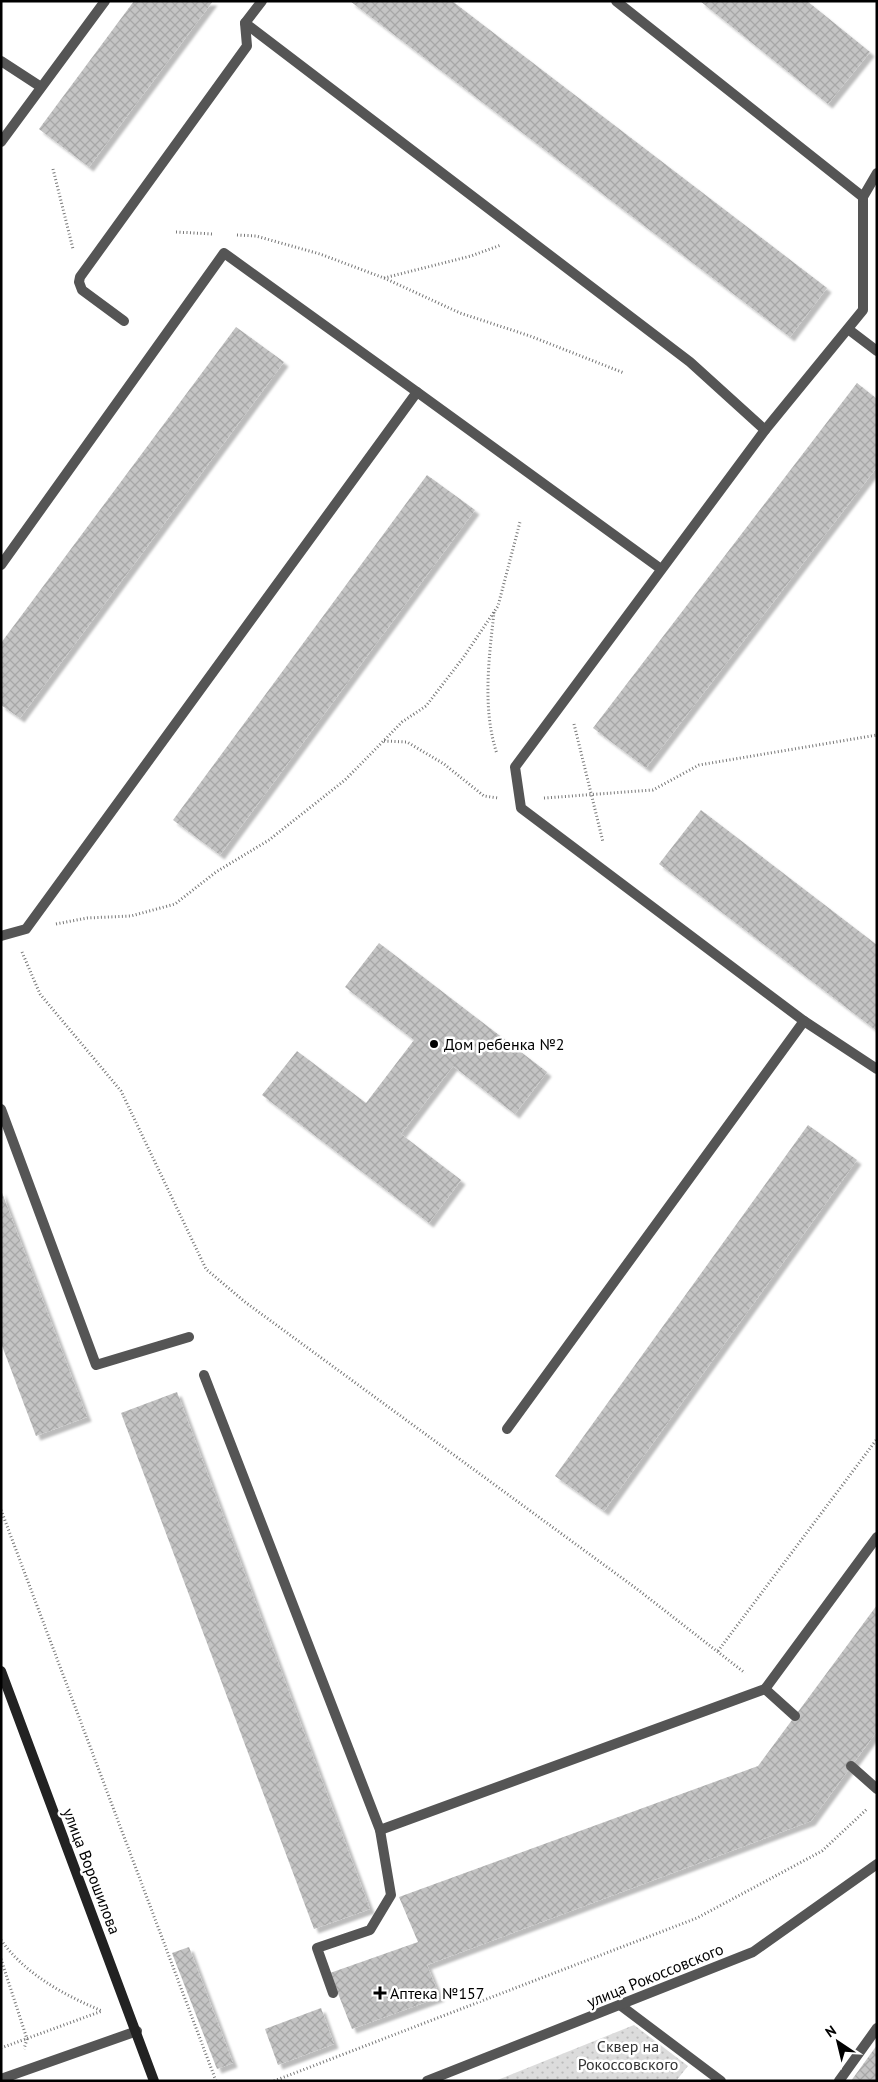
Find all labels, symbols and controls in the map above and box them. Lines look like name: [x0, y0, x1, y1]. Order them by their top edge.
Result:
place label: Дом ребенка №2: [444, 1034, 565, 1054]
marker: Дом ребенка №2: [428, 1038, 440, 1050]
street label: улица Ворошилова: [59, 1805, 125, 1937]
street label: улица Рокоссовского: [584, 1938, 726, 2012]
place label: Аптека №157: [390, 1983, 485, 2003]
marker: Аптека №157: [374, 1987, 386, 1999]
north arrow: [813, 2017, 863, 2067]
text: N: [822, 2021, 839, 2041]
park label: Сквер на Рокоссовского: [578, 2036, 678, 2074]

